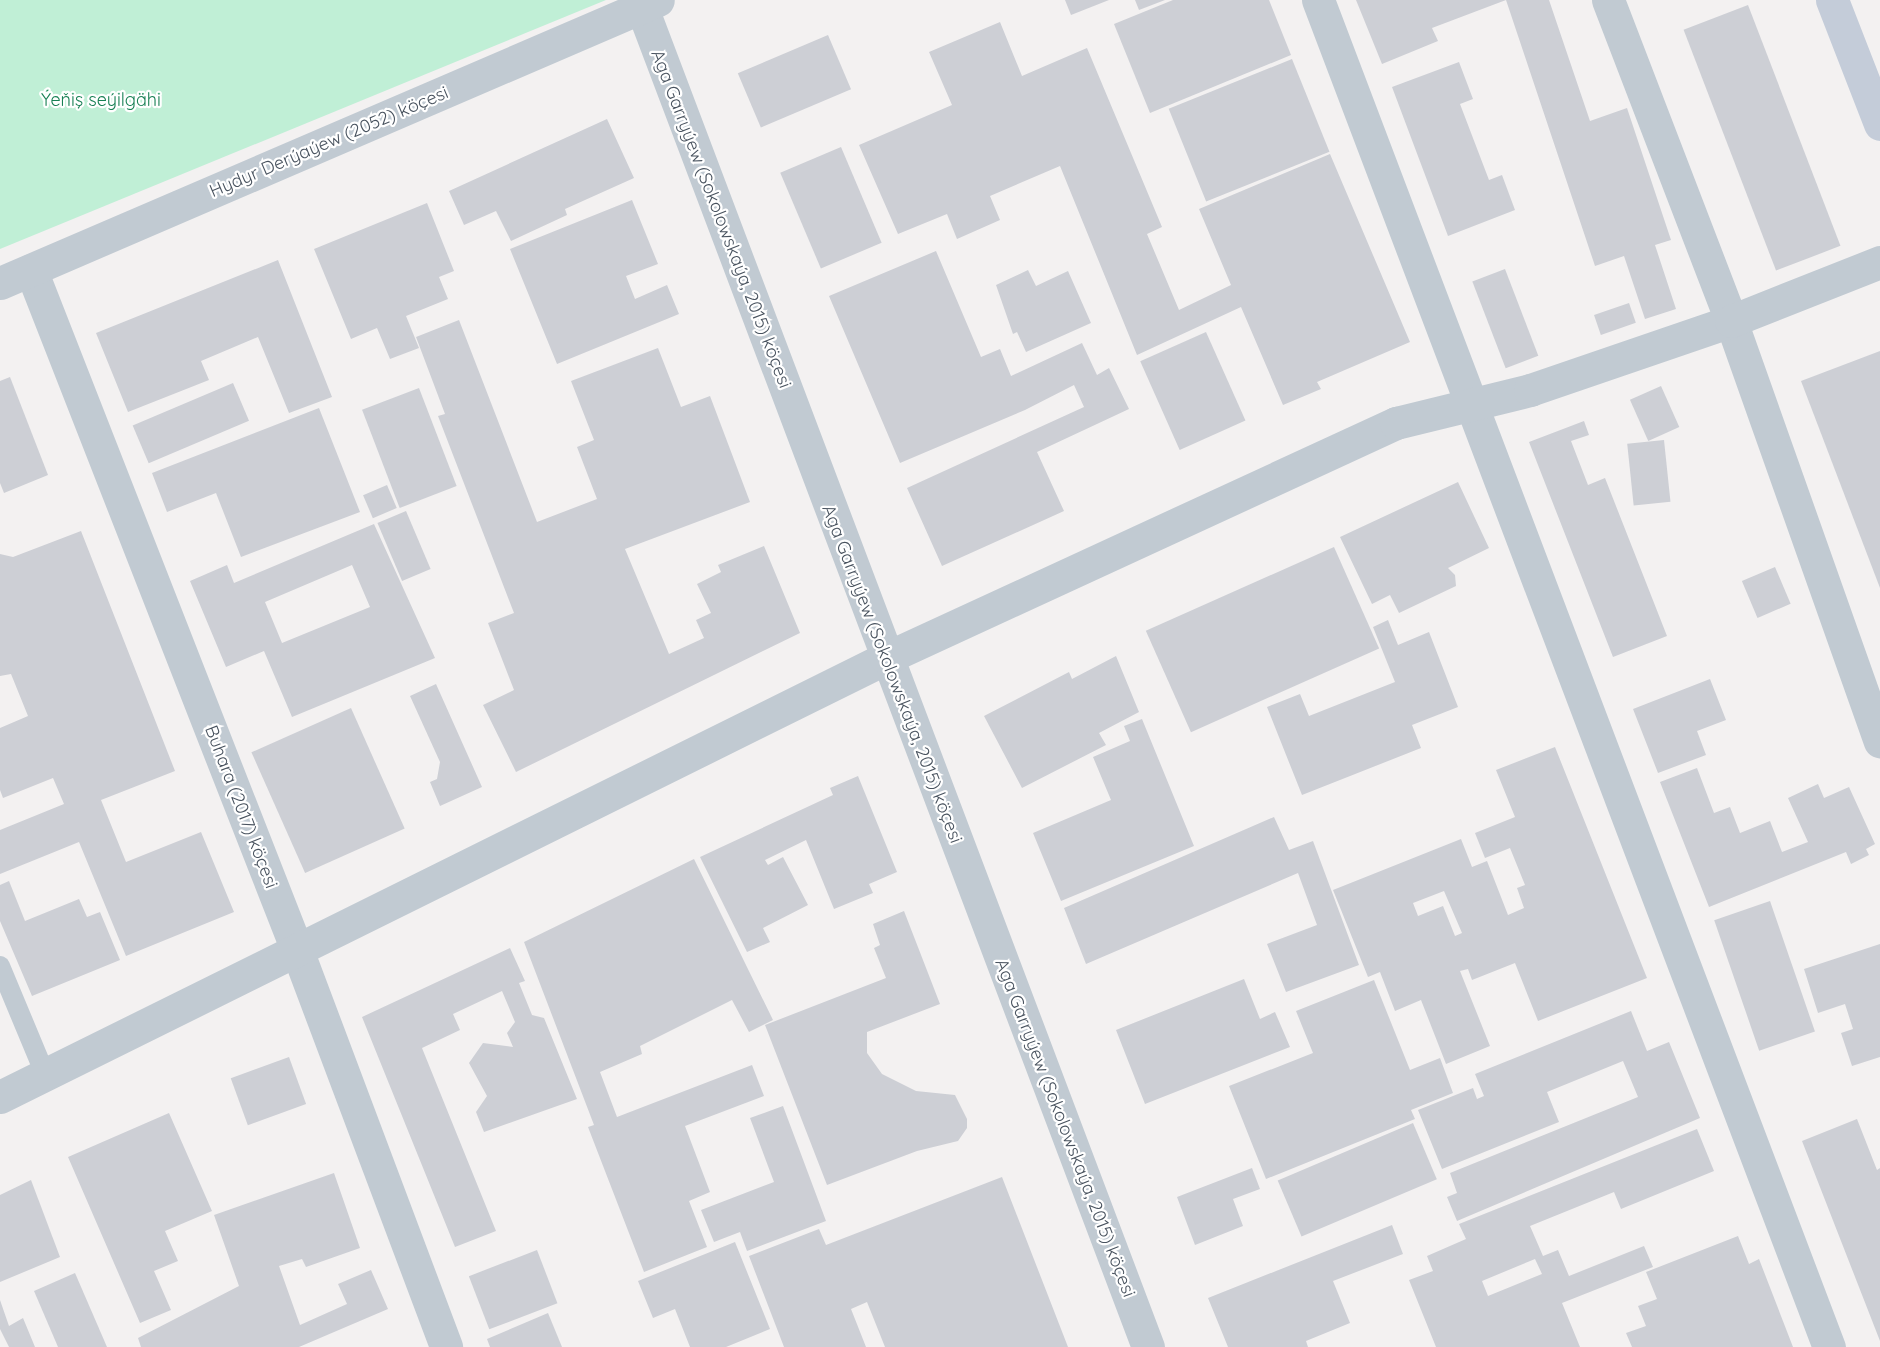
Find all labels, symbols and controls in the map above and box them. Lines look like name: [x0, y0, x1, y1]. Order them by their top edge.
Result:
street label: Aga Garryýew (Sokolowskaýa, 2015) köçesi: [646, 47, 796, 391]
street label: Hydyr Derýaýew (2052) köçesi: [206, 82, 452, 202]
park label: Ýeňiş seýilgähi: [41, 89, 161, 111]
street label: Aga Garryýew (Sokolowskaýa, 2015) köçesi: [817, 502, 967, 846]
street label: Buhara (2017) köçesi: [200, 722, 282, 892]
street label: Aga Garryýew (Sokolowskaýa, 2015) köçesi: [990, 956, 1140, 1300]

